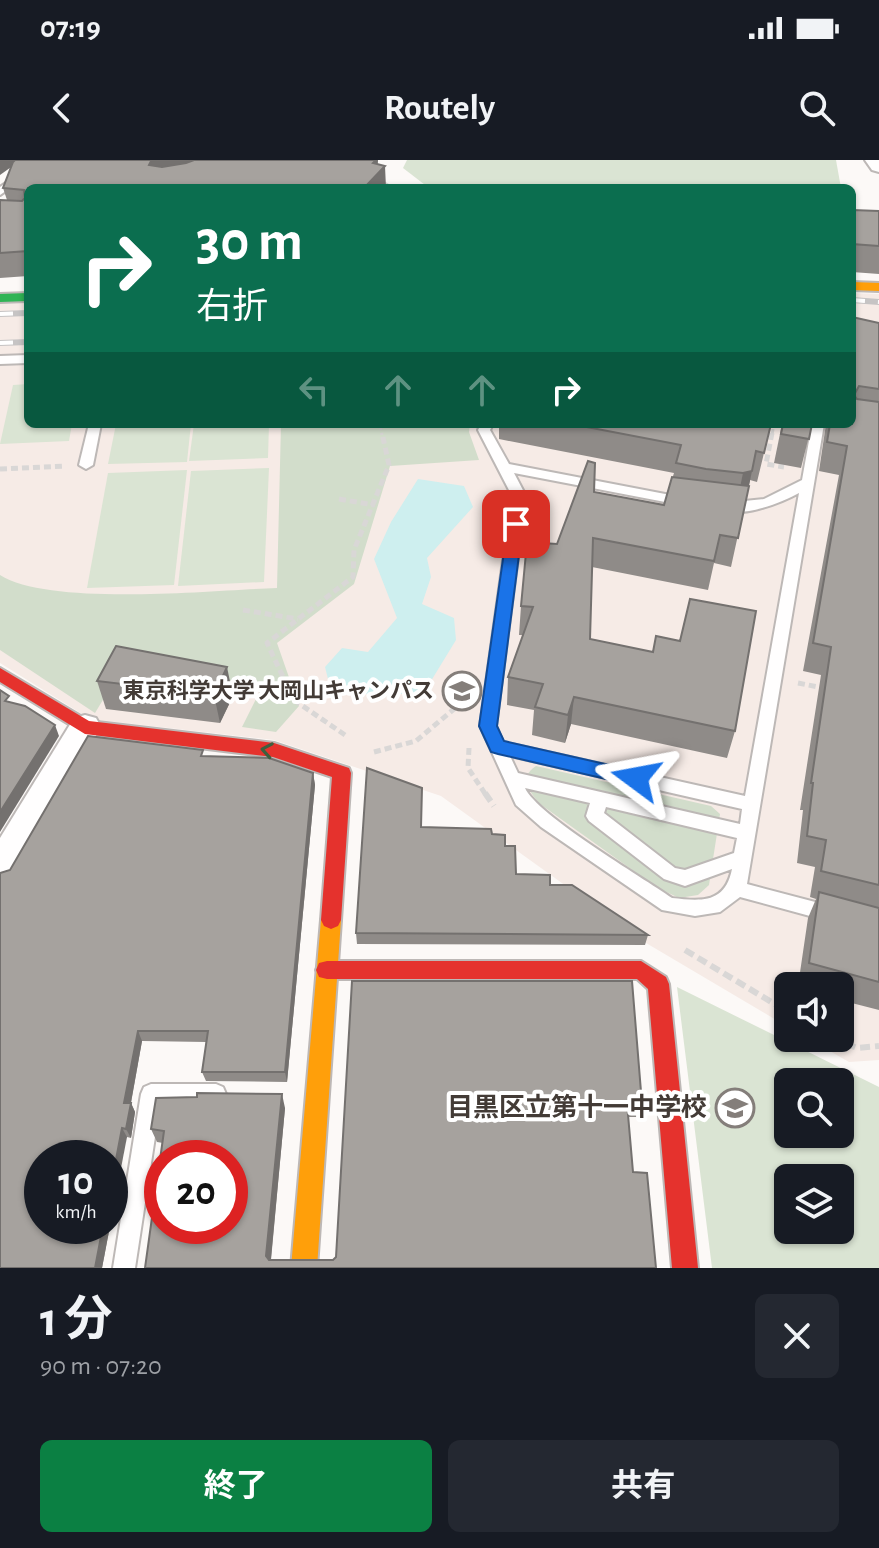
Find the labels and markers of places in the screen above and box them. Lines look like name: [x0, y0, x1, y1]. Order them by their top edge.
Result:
pin: [482, 490, 550, 558]
school or university icon: 東京科学大学 大岡山キャンパス: [441, 670, 483, 712]
place label: 東京科学大学 大岡山キャンパス: [123, 679, 434, 702]
school or university icon: 目黒区立第十一中学校: [714, 1087, 756, 1129]
place label: 目黒区立第十一中学校: [447, 1093, 707, 1121]

